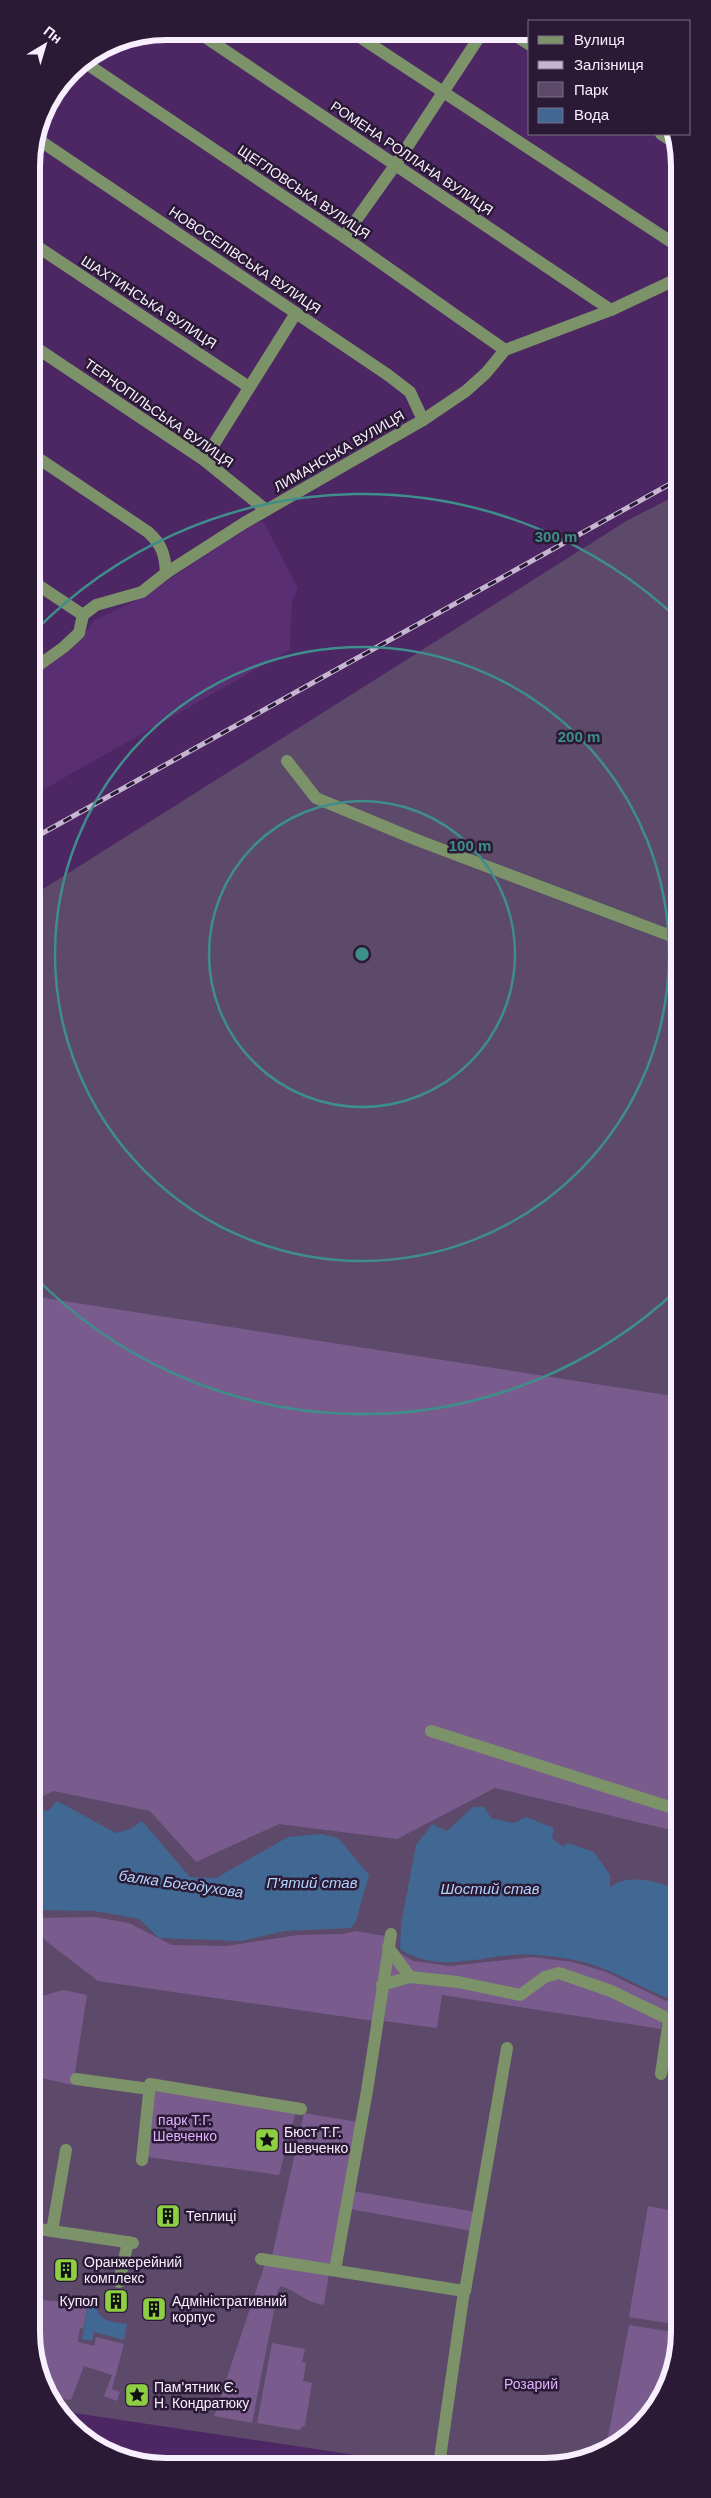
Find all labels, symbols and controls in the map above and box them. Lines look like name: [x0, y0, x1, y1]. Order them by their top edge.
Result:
north arrow: [20, 20, 70, 70]
legend: [528, 20, 691, 135]
text: Пн: [41, 23, 65, 47]
text: Вулиця: [574, 31, 625, 48]
text: Залізниця: [574, 56, 644, 73]
text: Парк: [574, 81, 608, 98]
street label: РОМЕНА РОЛЛАНА ВУЛИЦЯ: [328, 98, 496, 218]
text: Вода: [574, 106, 610, 123]
street label: ЩЕГЛОВСЬКА ВУЛИЦЯ: [235, 142, 373, 242]
street label: НОВОСЕЛІВСЬКА ВУЛИЦЯ: [166, 203, 324, 317]
street label: ШАХТИНСЬКА ВУЛИЦЯ: [78, 252, 220, 352]
street label: ТЕРНОПІЛЬСЬКА ВУЛИЦЯ: [82, 355, 236, 471]
street label: ЛИМАНСЬКА ВУЛИЦЯ: [271, 407, 407, 495]
text: 300 m: [535, 528, 577, 545]
text: 200 m: [558, 728, 600, 745]
text: 100 m: [449, 837, 491, 854]
centre of rings: [353, 945, 371, 963]
water label: балка Богодухова: [118, 1866, 244, 1901]
water label: П'ятий став: [266, 1874, 358, 1891]
water label: Шостий став: [441, 1880, 540, 1897]
park label: парк Т.Г. Шевченко: [153, 2112, 217, 2144]
place label: Бюст Т.Г. Шевченко: [284, 2124, 349, 2156]
place icon: Бюст Т.Г. Шевченко: [254, 2127, 280, 2153]
building icon: Теплиці: [155, 2203, 181, 2229]
place label: Теплиці: [186, 2208, 236, 2224]
place label: Оранжерейний комплекс: [84, 2254, 182, 2286]
building icon: Оранжерейний комплекс: [53, 2257, 79, 2283]
building icon: Купол: [103, 2288, 129, 2314]
place label: Купол: [60, 2293, 98, 2309]
place label: Адміністративний корпус: [172, 2293, 287, 2325]
building icon: Адміністративний корпус: [141, 2296, 167, 2322]
park label: Розарий: [504, 2376, 558, 2392]
place label: Пам'ятник Є. Н. Кондратюку: [154, 2379, 249, 2411]
place icon: Пам'ятник Є. Н. Кондратюку: [124, 2382, 150, 2408]

